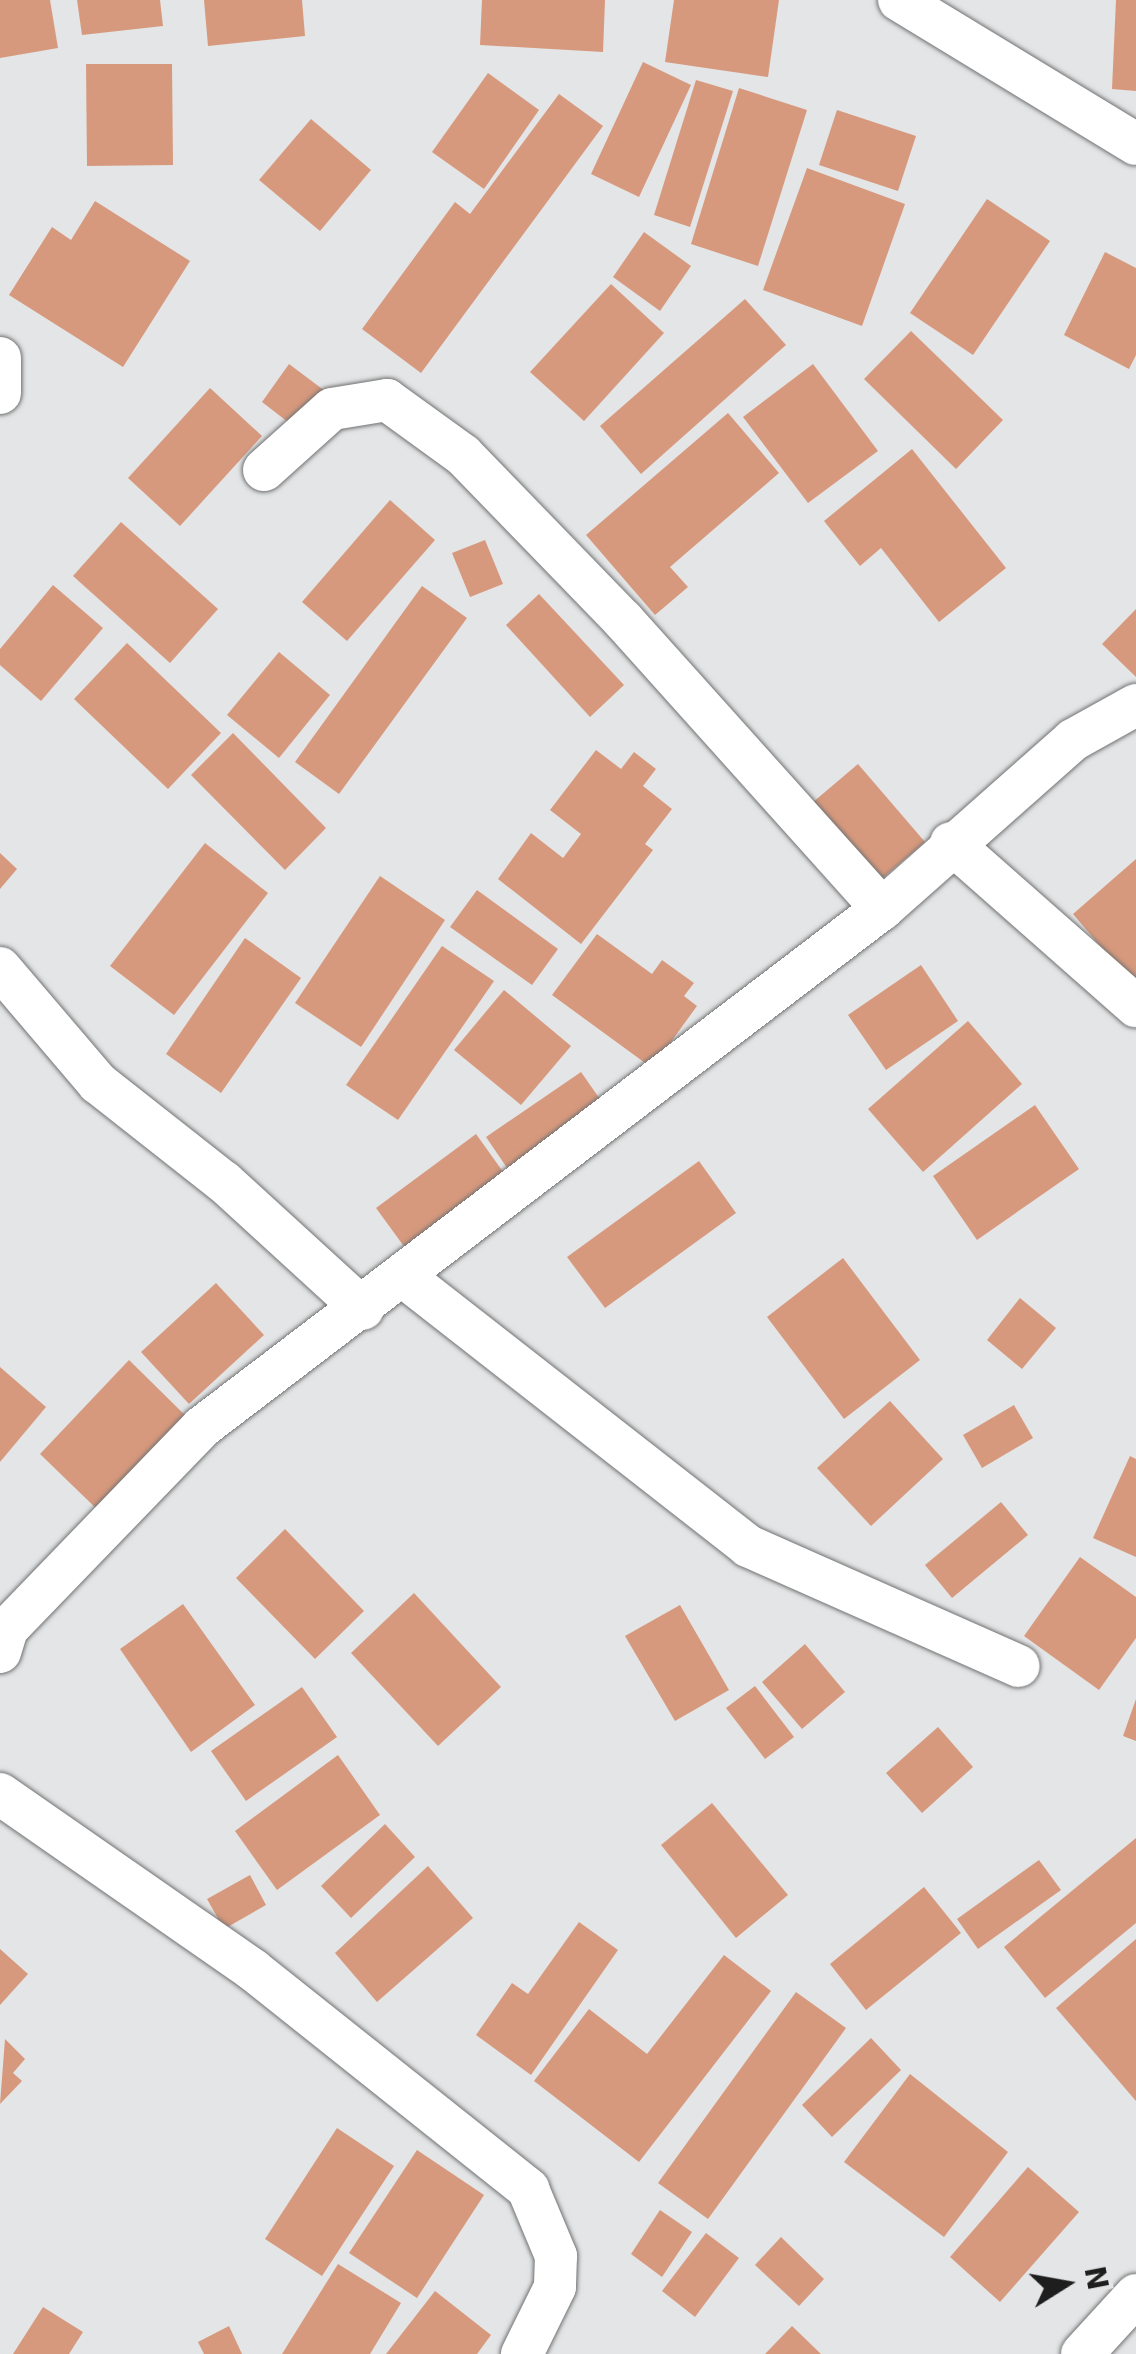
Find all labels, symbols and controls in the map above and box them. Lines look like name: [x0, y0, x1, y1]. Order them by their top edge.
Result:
north arrow: [1016, 2234, 1116, 2334]
text: N: [1078, 2264, 1114, 2293]

